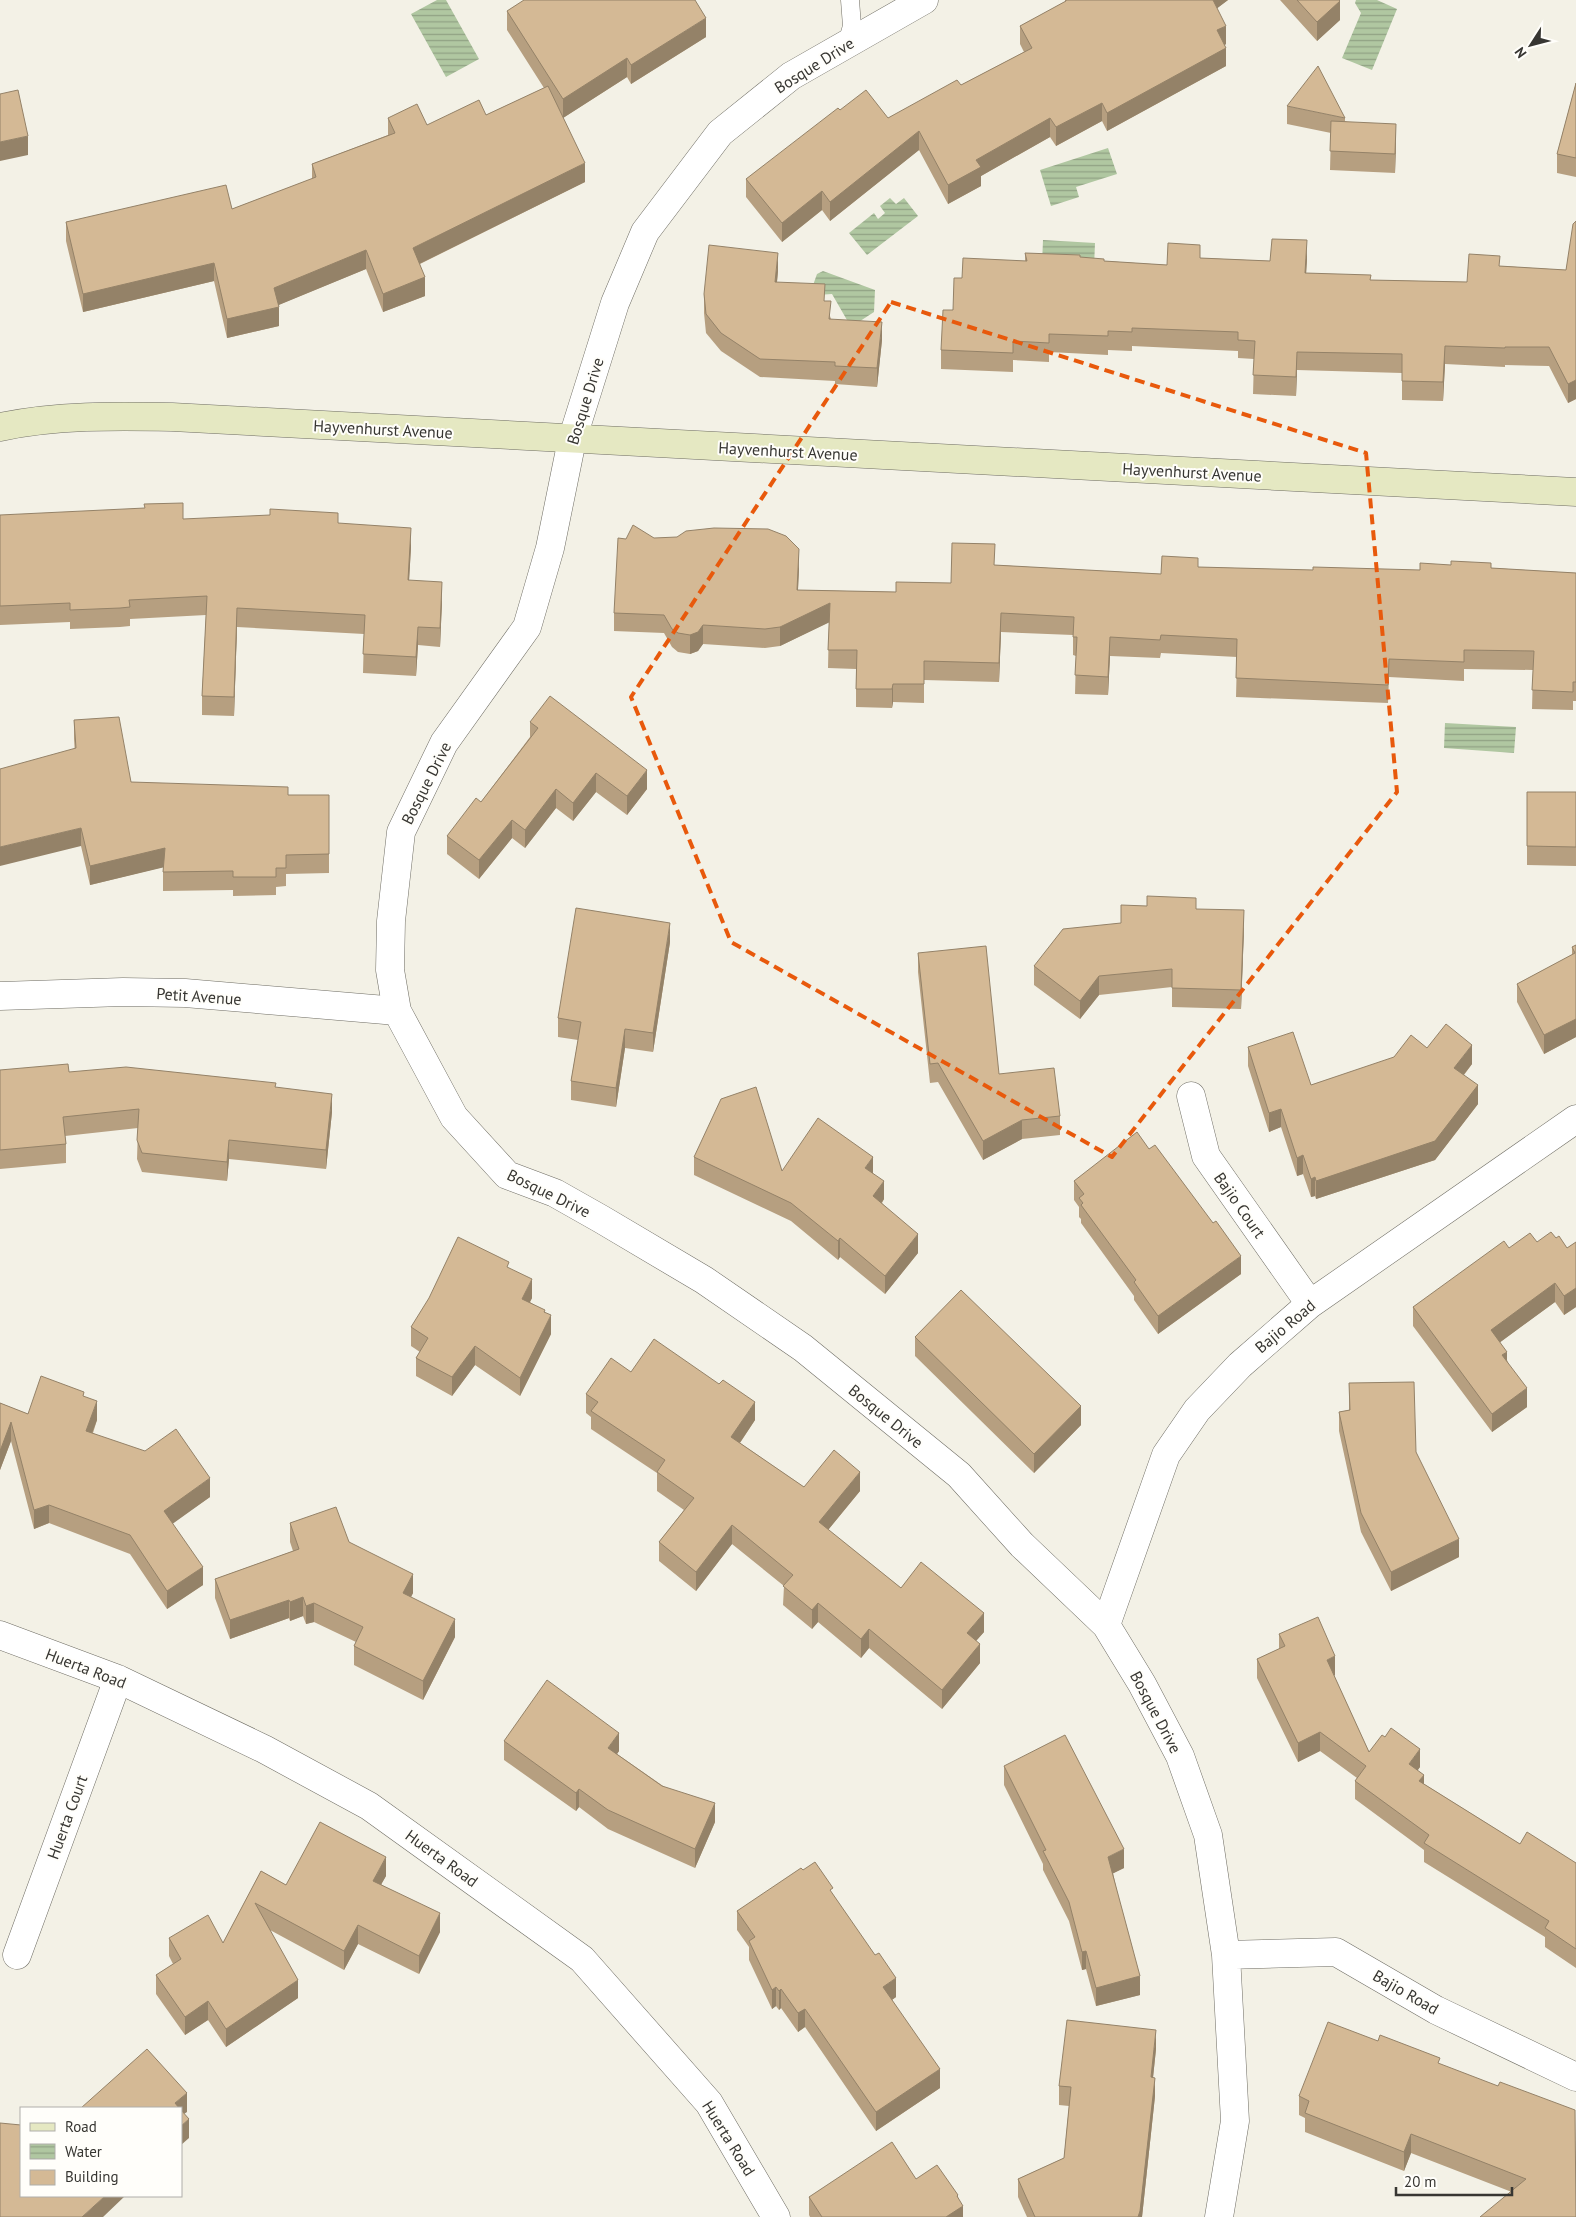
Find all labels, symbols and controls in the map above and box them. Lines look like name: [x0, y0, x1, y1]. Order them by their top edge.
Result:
north arrow: [1506, 20, 1556, 70]
street label: Bosque Drive: [770, 33, 858, 97]
text: N: [1510, 44, 1530, 62]
street label: Bosque Drive: [562, 355, 608, 447]
street label: Hayvenhurst Avenue: [313, 415, 453, 443]
street label: Hayvenhurst Avenue: [718, 437, 858, 465]
street label: Hayvenhurst Avenue: [1122, 458, 1262, 486]
street label: Bosque Drive: [397, 738, 455, 828]
street label: Petit Avenue: [156, 983, 242, 1009]
street label: Bosque Drive: [504, 1164, 594, 1222]
street label: Bajio Court: [1210, 1168, 1270, 1242]
street label: Bajio Road: [1251, 1295, 1319, 1357]
street label: Bosque Drive: [845, 1380, 927, 1452]
street label: Huerta Road: [43, 1643, 129, 1693]
street label: Bosque Drive: [1126, 1668, 1186, 1756]
street label: Huerta Court: [43, 1772, 92, 1862]
street label: Huerta Road: [402, 1825, 482, 1891]
street label: Bajio Road: [1370, 1965, 1442, 2019]
street label: Huerta Road: [698, 2097, 760, 2179]
legend: [20, 2107, 182, 2197]
text: Road: [65, 2117, 97, 2136]
text: Water: [65, 2142, 102, 2161]
scale bar: [1396, 2164, 1512, 2196]
text: Building: [65, 2167, 119, 2186]
text: 20 m: [1404, 2172, 1437, 2191]

